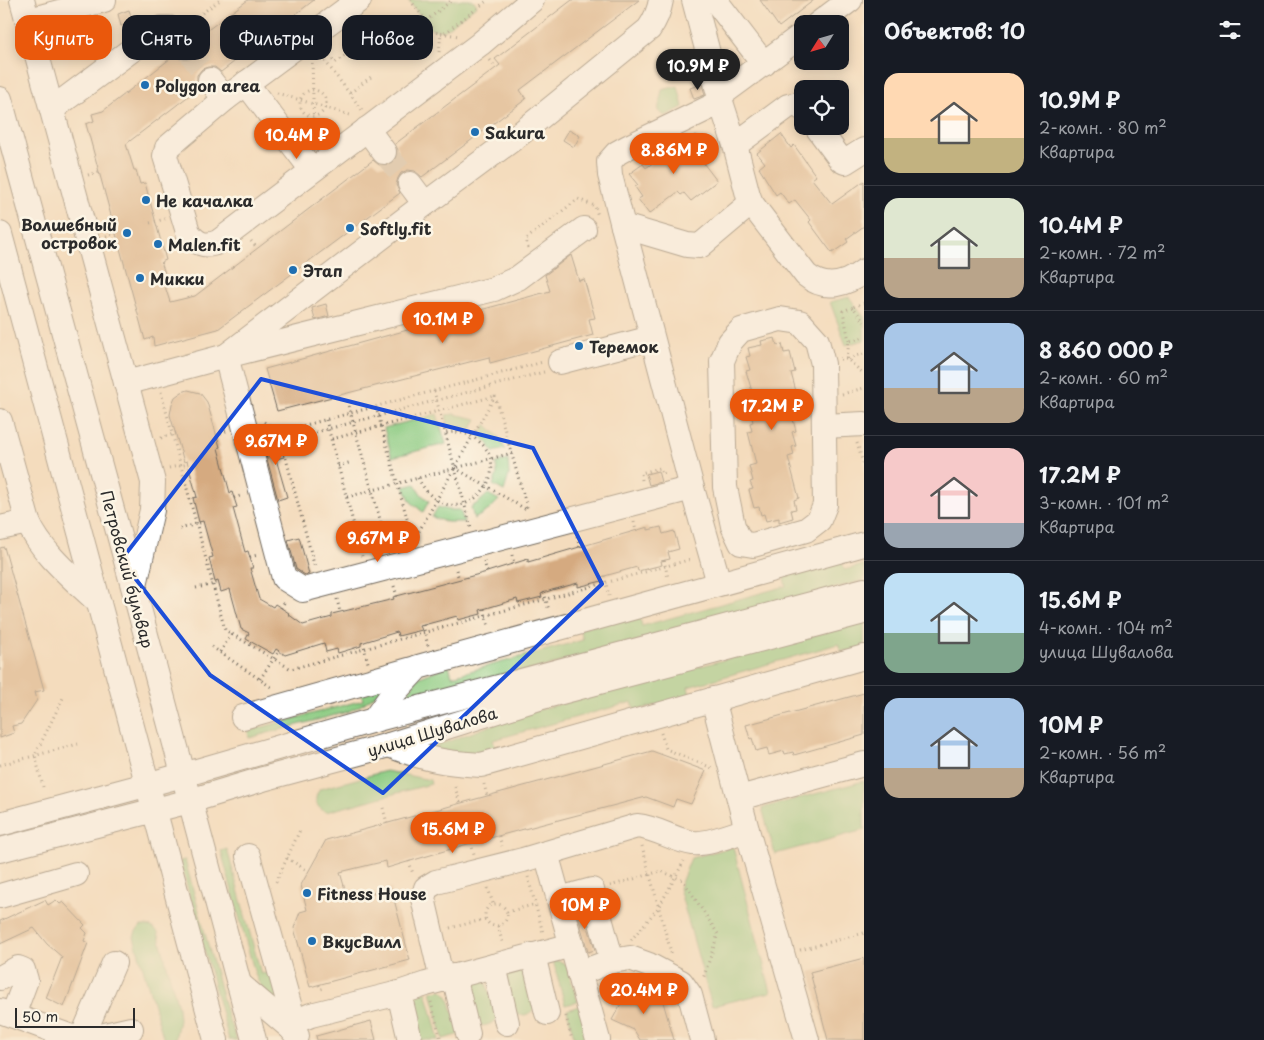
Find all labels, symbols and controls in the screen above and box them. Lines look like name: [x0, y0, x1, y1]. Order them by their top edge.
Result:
text: Объектов: 10: [884, 14, 1025, 46]
chip: Купить: [15, 15, 112, 60]
chip: Снять: [122, 15, 210, 60]
chip: Фильтры: [220, 15, 332, 60]
chip: Новое: [342, 15, 433, 60]
north arrow: [794, 15, 849, 70]
map controls: [794, 15, 849, 135]
icon: filters: [1216, 16, 1244, 44]
pin: 10.9M ₽: [652, 48, 744, 91]
text: 10.9M ₽: [667, 53, 729, 77]
place label: Polygon area: [155, 73, 261, 97]
marker: Polygon area: [139, 79, 151, 91]
button: locate: [794, 80, 849, 135]
text: 10.9M ₽: [1039, 83, 1120, 115]
icon: home: [924, 93, 984, 153]
text: 2-комн. · 80 m²: [1039, 115, 1167, 139]
pin: 10.4M ₽: [251, 118, 343, 160]
place label: Sakura: [485, 120, 545, 144]
text: 10.4M ₽: [265, 122, 329, 146]
marker: Sakura: [469, 126, 481, 138]
pin: 8.86M ₽: [628, 132, 720, 175]
text: 8.86M ₽: [641, 137, 707, 161]
text: Квартира: [1039, 139, 1114, 163]
place label: Не качалка: [156, 188, 254, 212]
marker: Не качалка: [140, 194, 152, 206]
text: 10.4M ₽: [1039, 208, 1123, 240]
place label: Волшебный островок: [21, 212, 118, 254]
place label: Softly.fit: [360, 216, 432, 240]
icon: home: [924, 218, 984, 278]
marker: Softly.fit: [344, 222, 356, 234]
marker: Волшебный островок: [121, 227, 133, 239]
place label: Malen.fit: [168, 232, 241, 256]
marker: Malen.fit: [152, 238, 164, 250]
text: 2-комн. · 72 m²: [1039, 240, 1166, 264]
place label: Этап: [303, 258, 343, 282]
marker: Этап: [287, 264, 299, 276]
text: Квартира: [1039, 264, 1114, 288]
place label: Микки: [150, 266, 205, 290]
marker: Микки: [134, 272, 146, 284]
pin: 10.1M ₽: [397, 302, 489, 344]
text: 10.1M ₽: [413, 306, 473, 330]
text: 8 860 000 ₽: [1039, 333, 1173, 365]
place label: Теремок: [589, 334, 659, 358]
marker: Теремок: [573, 340, 585, 352]
icon: home: [924, 343, 984, 403]
text: 2-комн. · 60 m²: [1039, 365, 1168, 389]
pin: 17.2M ₽: [726, 388, 818, 431]
text: Квартира: [1039, 389, 1114, 413]
text: 17.2M ₽: [741, 393, 803, 417]
pin: 9.67M ₽: [230, 424, 322, 466]
text: 9.67M ₽: [245, 428, 307, 452]
text: 17.2M ₽: [1039, 458, 1121, 490]
icon: home: [924, 468, 984, 528]
street label: Петровский бульвар: [95, 487, 161, 651]
text: 3-комн. · 101 m²: [1039, 490, 1169, 514]
text: Квартира: [1039, 514, 1114, 538]
pin: 9.67M ₽: [332, 520, 424, 563]
text: 9.67M ₽: [347, 525, 409, 549]
text: 15.6M ₽: [1039, 583, 1121, 615]
icon: home: [924, 593, 984, 653]
text: 4-комн. · 104 m²: [1039, 615, 1173, 639]
text: улица Шувалова: [1039, 639, 1173, 663]
street label: улица Шувалова: [364, 700, 500, 762]
text: 10M ₽: [1039, 708, 1103, 740]
icon: home: [924, 718, 984, 778]
text: 2-комн. · 56 m²: [1039, 740, 1166, 764]
text: Квартира: [1039, 764, 1114, 788]
pin: 15.6M ₽: [407, 812, 499, 854]
text: 15.6M ₽: [422, 816, 484, 840]
place label: Fitness House: [317, 881, 427, 905]
marker: Fitness House: [301, 887, 313, 899]
pin: 10M ₽: [550, 888, 620, 930]
text: 10M ₽: [561, 892, 609, 916]
place label: ВкусВилл: [322, 929, 402, 953]
marker: ВкусВилл: [306, 935, 318, 947]
pin: 20.4M ₽: [598, 972, 690, 1015]
text: 20.4M ₽: [610, 977, 678, 1001]
scale bar: [15, 1005, 135, 1028]
text: 50 m: [22, 1006, 58, 1027]

